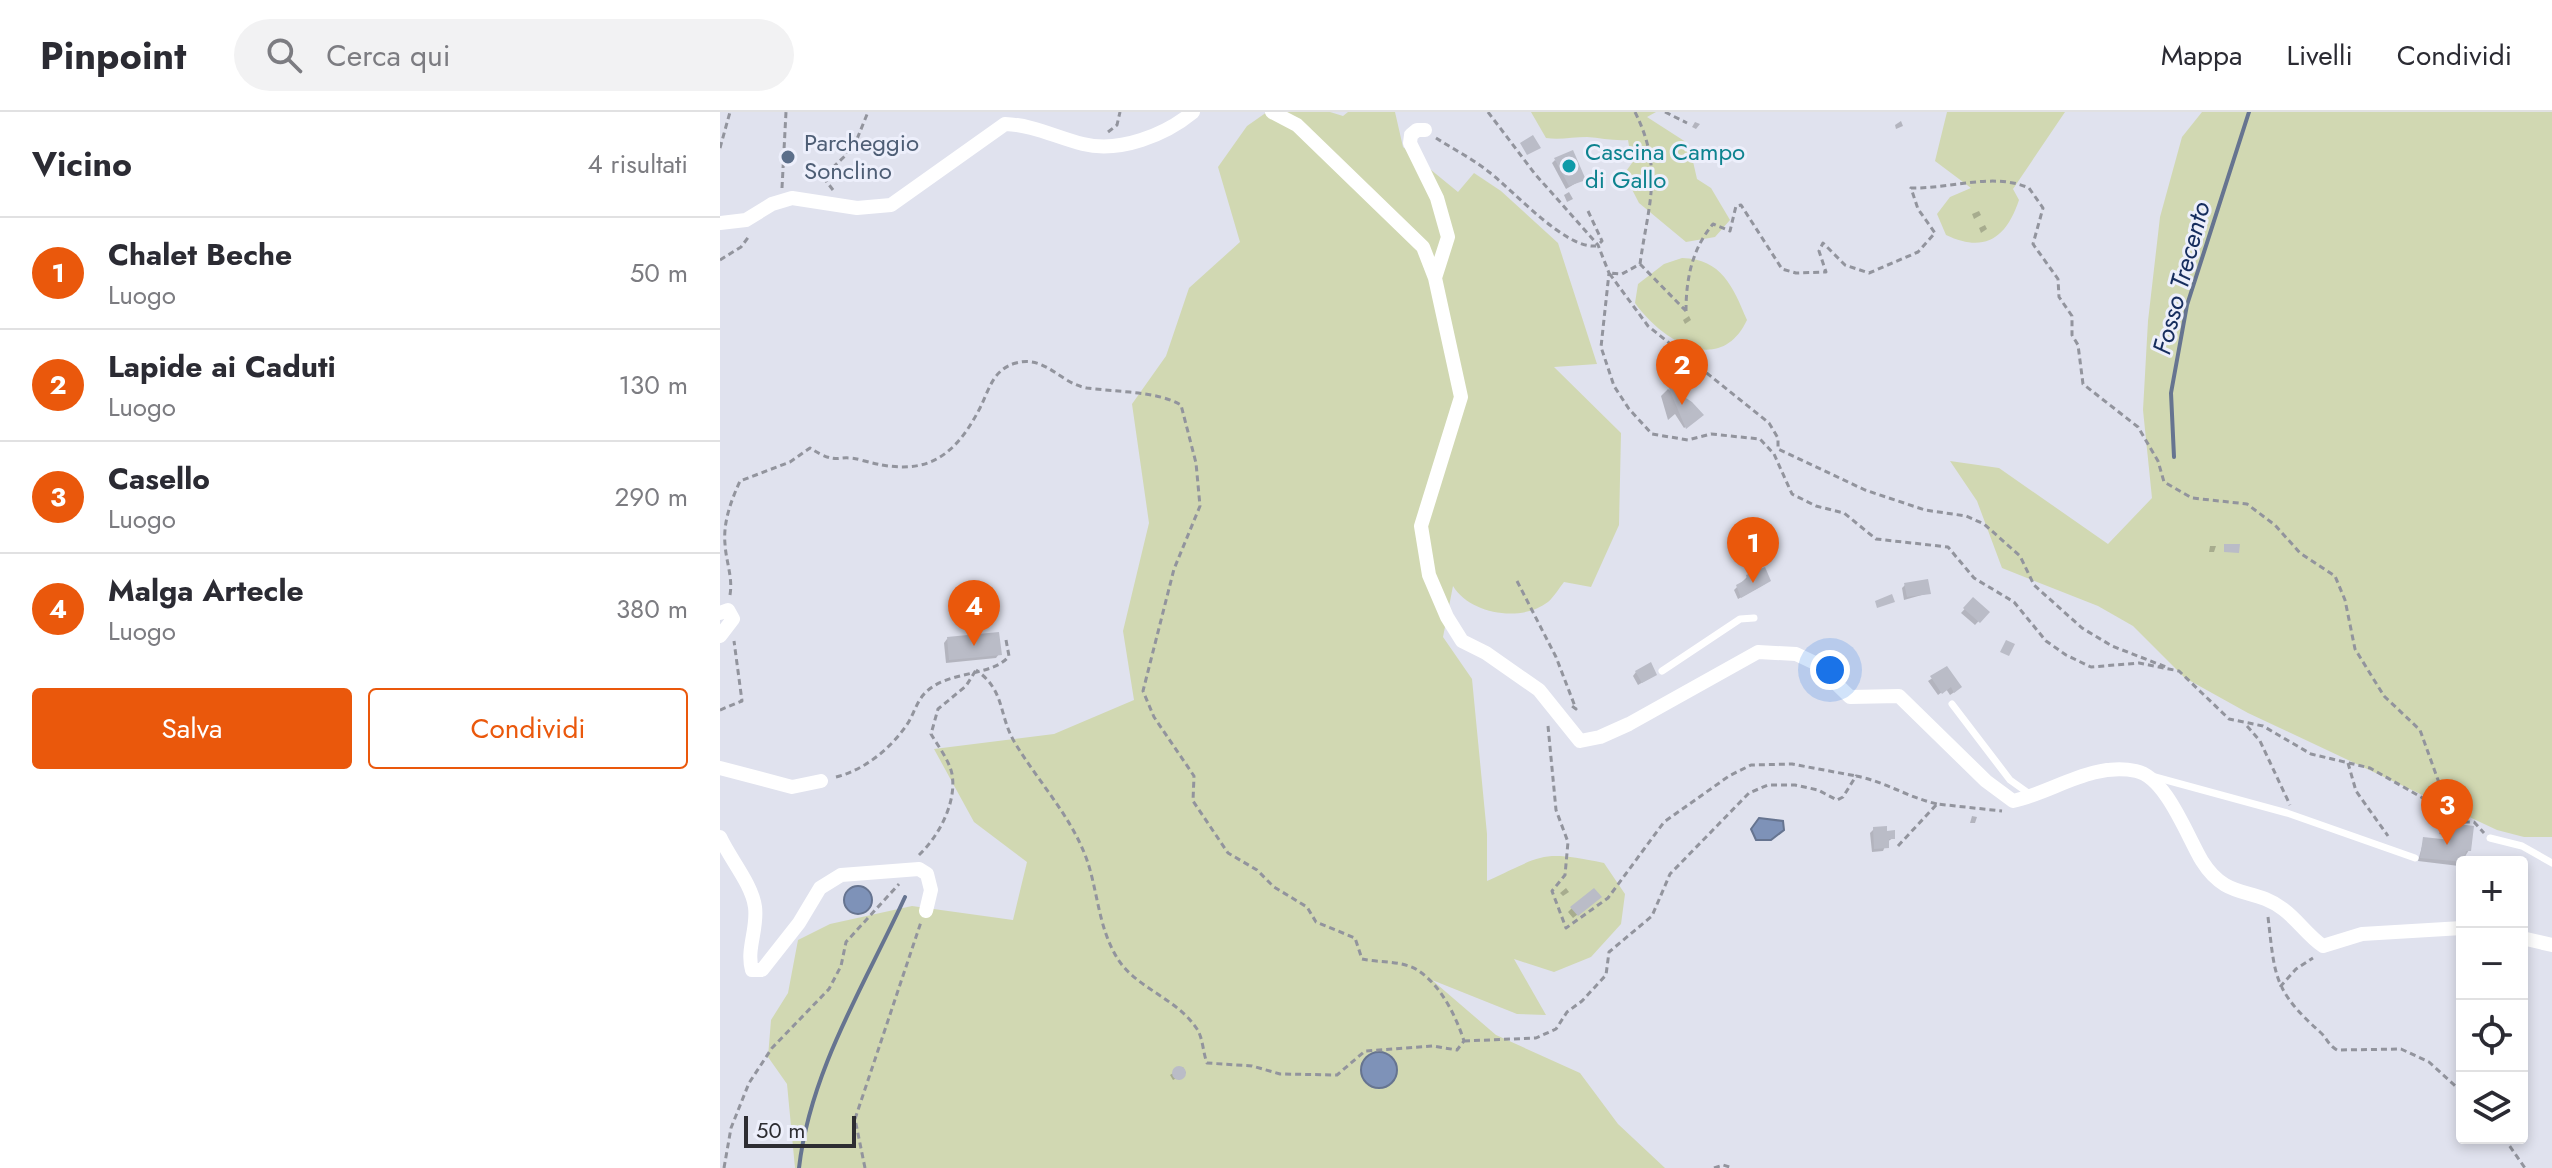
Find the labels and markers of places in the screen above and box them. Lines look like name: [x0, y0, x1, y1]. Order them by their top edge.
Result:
place label: Parcheggio Sonclino: [804, 125, 919, 188]
place label: Cascina Campo di Gallo: [1585, 134, 1745, 197]
marker: Parcheggio Sonclino: [779, 148, 797, 166]
marker: Cascina Campo di Gallo: [1560, 157, 1578, 175]
pin: 2: [1656, 339, 1708, 405]
pin: 1: [1727, 517, 1779, 583]
pin: 4: [948, 580, 1000, 646]
pin: 3: [2421, 779, 2473, 845]

